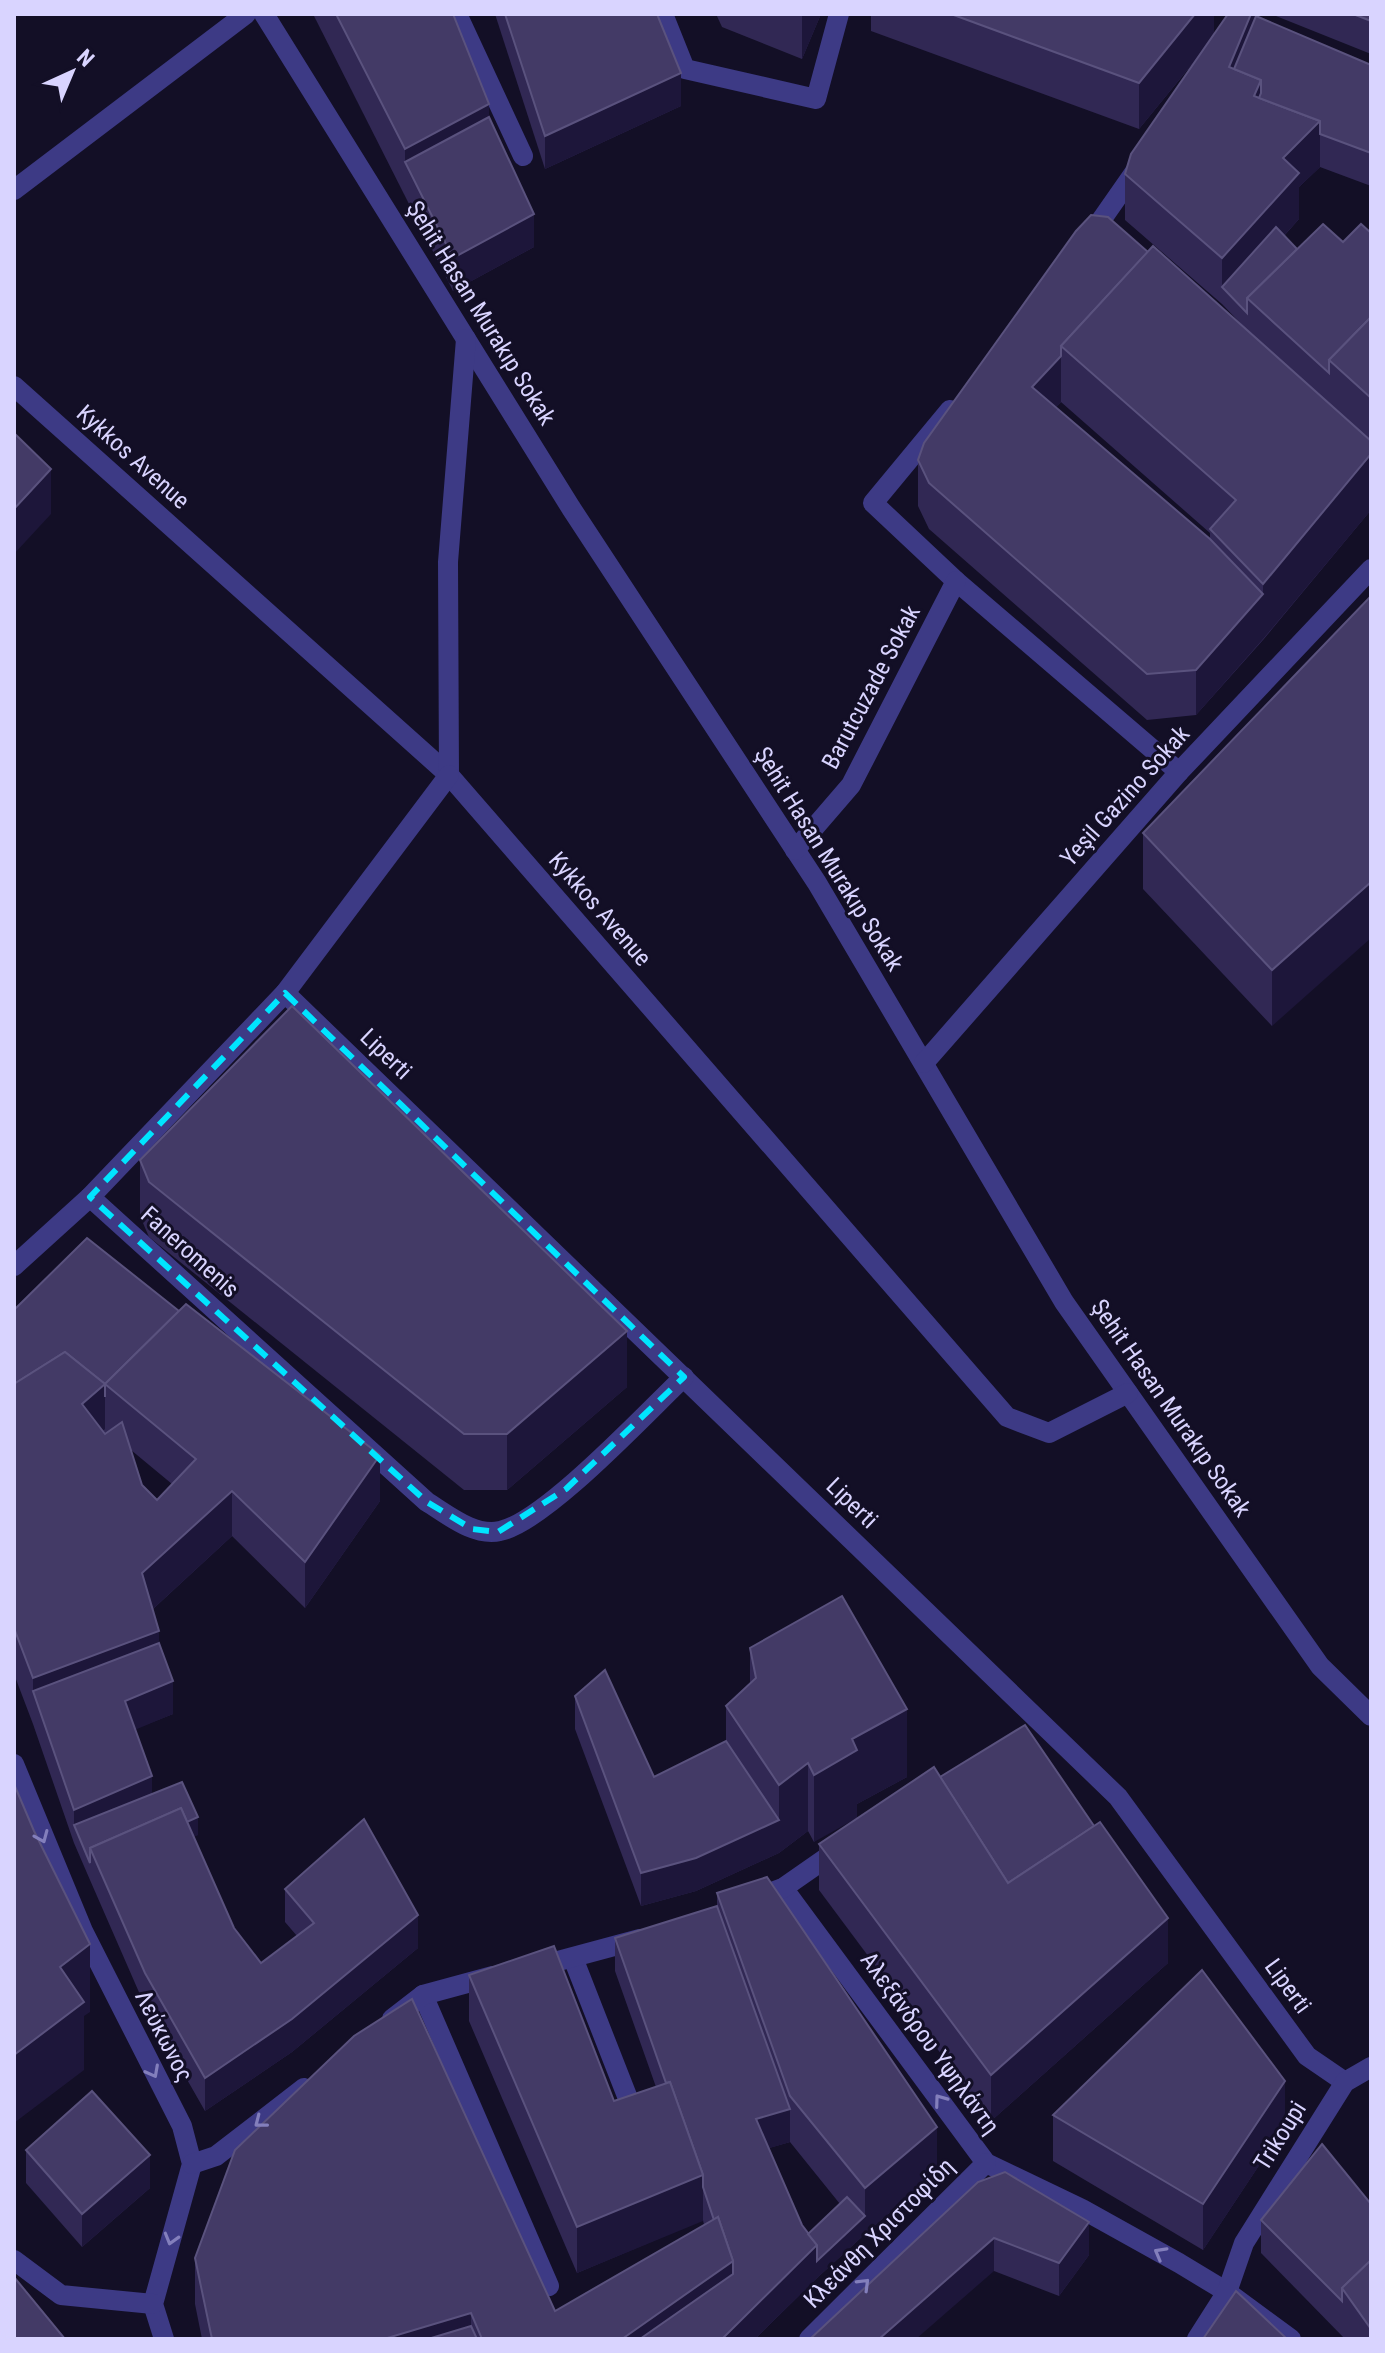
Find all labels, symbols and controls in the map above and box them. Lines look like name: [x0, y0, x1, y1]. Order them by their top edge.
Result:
north arrow: [32, 32, 112, 112]
text: N: [72, 44, 99, 72]
street label: Şehit Hasan Murakıp Sokak: [401, 196, 562, 430]
street label: Kykkos Avenue: [71, 399, 195, 515]
street label: Barutcuzade Sokak: [816, 600, 926, 774]
street label: Yeşil Gazino Sokak: [1055, 720, 1195, 872]
street label: Şehit Hasan Murakıp Sokak: [749, 742, 910, 976]
street label: Kykkos Avenue: [543, 846, 657, 972]
street label: Liperti: [355, 1023, 417, 1085]
street label: Faneromenis: [135, 1201, 245, 1303]
street label: Şehit Hasan Murakıp Sokak: [1085, 1294, 1257, 1522]
street label: Liperti: [821, 1472, 883, 1534]
one-way arrow: [33, 1829, 49, 1843]
street label: Αλεξάνδρου Υψηλάντη: [855, 1947, 1005, 2139]
street label: Liperti: [1259, 1953, 1317, 2019]
street label: Λεύκωνος: [129, 1986, 199, 2086]
one-way arrow: [144, 2064, 159, 2079]
one-way arrow: [935, 2095, 949, 2109]
street label: Trikoupi: [1248, 2096, 1312, 2176]
one-way arrow: [254, 2112, 269, 2126]
street label: Κλεάνθη Χριστοφίδη: [798, 2152, 960, 2314]
one-way arrow: [164, 2232, 180, 2246]
one-way arrow: [1153, 2247, 1168, 2262]
one-way arrow: [855, 2279, 869, 2293]

